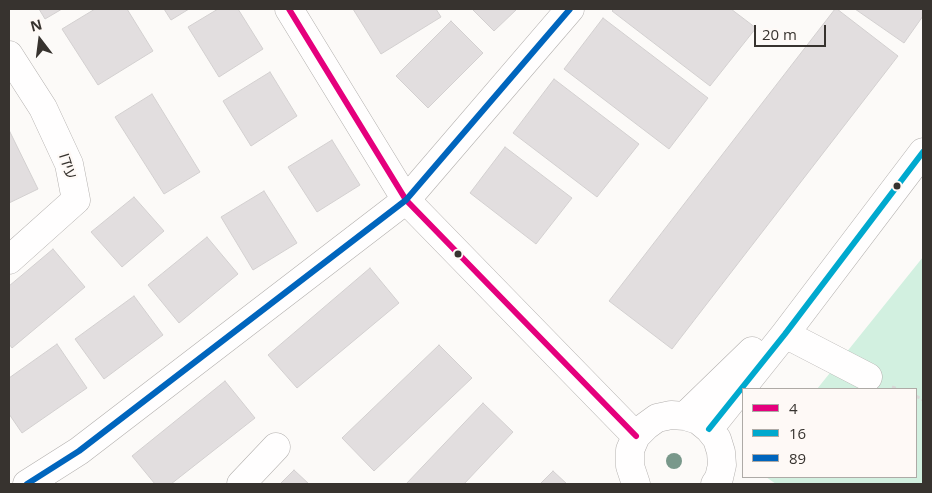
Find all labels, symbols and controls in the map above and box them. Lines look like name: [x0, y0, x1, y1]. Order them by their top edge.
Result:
text: N: [28, 14, 44, 36]
north arrow: [15, 15, 65, 65]
scale bar: [757, 15, 830, 47]
text: 20 m: [762, 24, 797, 44]
street label: עידו: [54, 151, 80, 181]
unlabelled marker: [892, 181, 902, 191]
unlabelled marker: [453, 249, 463, 259]
legend: [742, 388, 917, 478]
text: 4: [789, 398, 798, 418]
text: 16: [789, 423, 806, 443]
text: 89: [789, 448, 806, 468]

